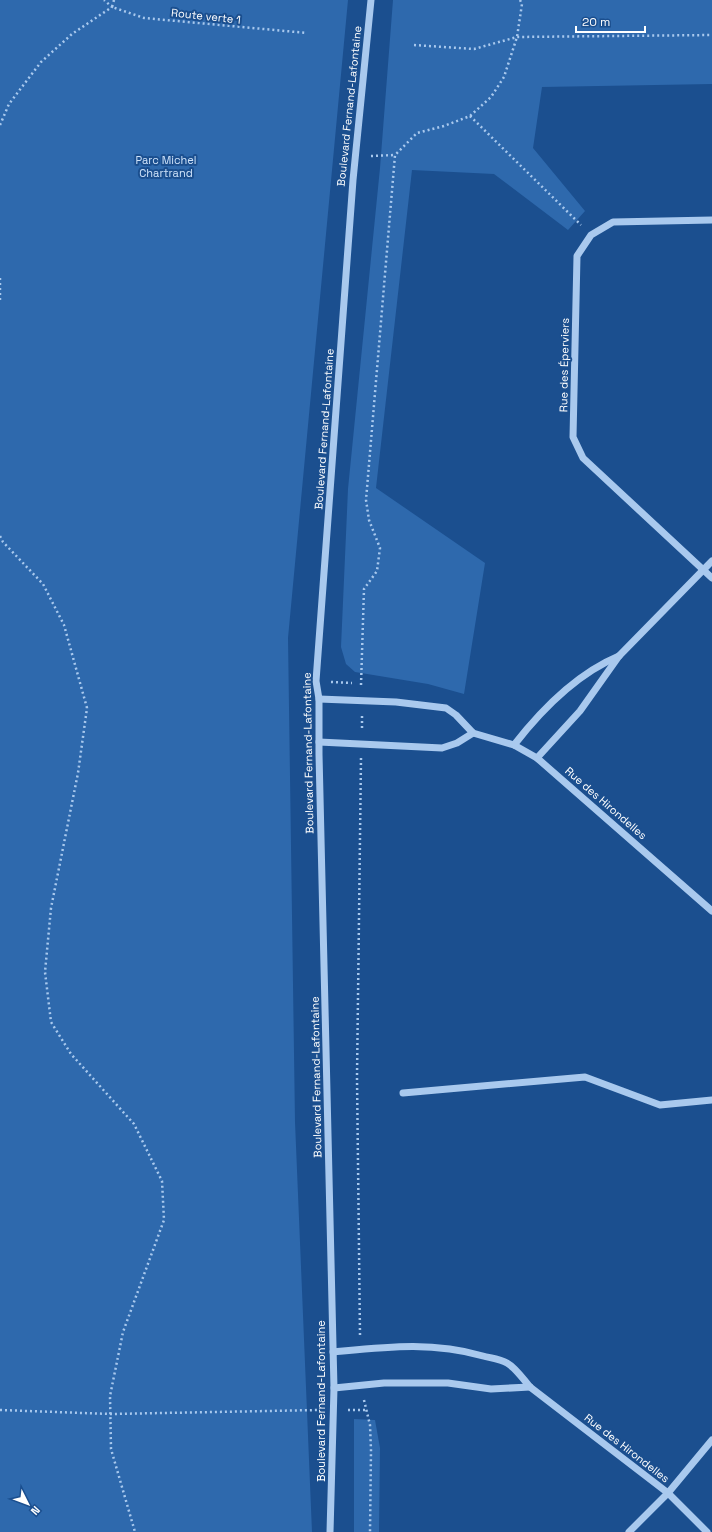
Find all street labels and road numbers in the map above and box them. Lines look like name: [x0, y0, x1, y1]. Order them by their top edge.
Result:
street label: Route verte 1: [171, 5, 241, 27]
street label: Boulevard Fernand-Lafontaine: [334, 25, 364, 187]
street label: Rue des Éperviers: [556, 318, 572, 412]
street label: Boulevard Fernand-Lafontaine: [311, 348, 337, 510]
street label: Boulevard Fernand-Lafontaine: [300, 672, 316, 834]
street label: Rue des Hirondelles: [562, 764, 650, 843]
street label: Boulevard Fernand-Lafontaine: [308, 996, 324, 1158]
street label: Boulevard Fernand-Lafontaine: [314, 1320, 328, 1482]
street label: Rue des Hirondelles: [582, 1410, 672, 1486]

